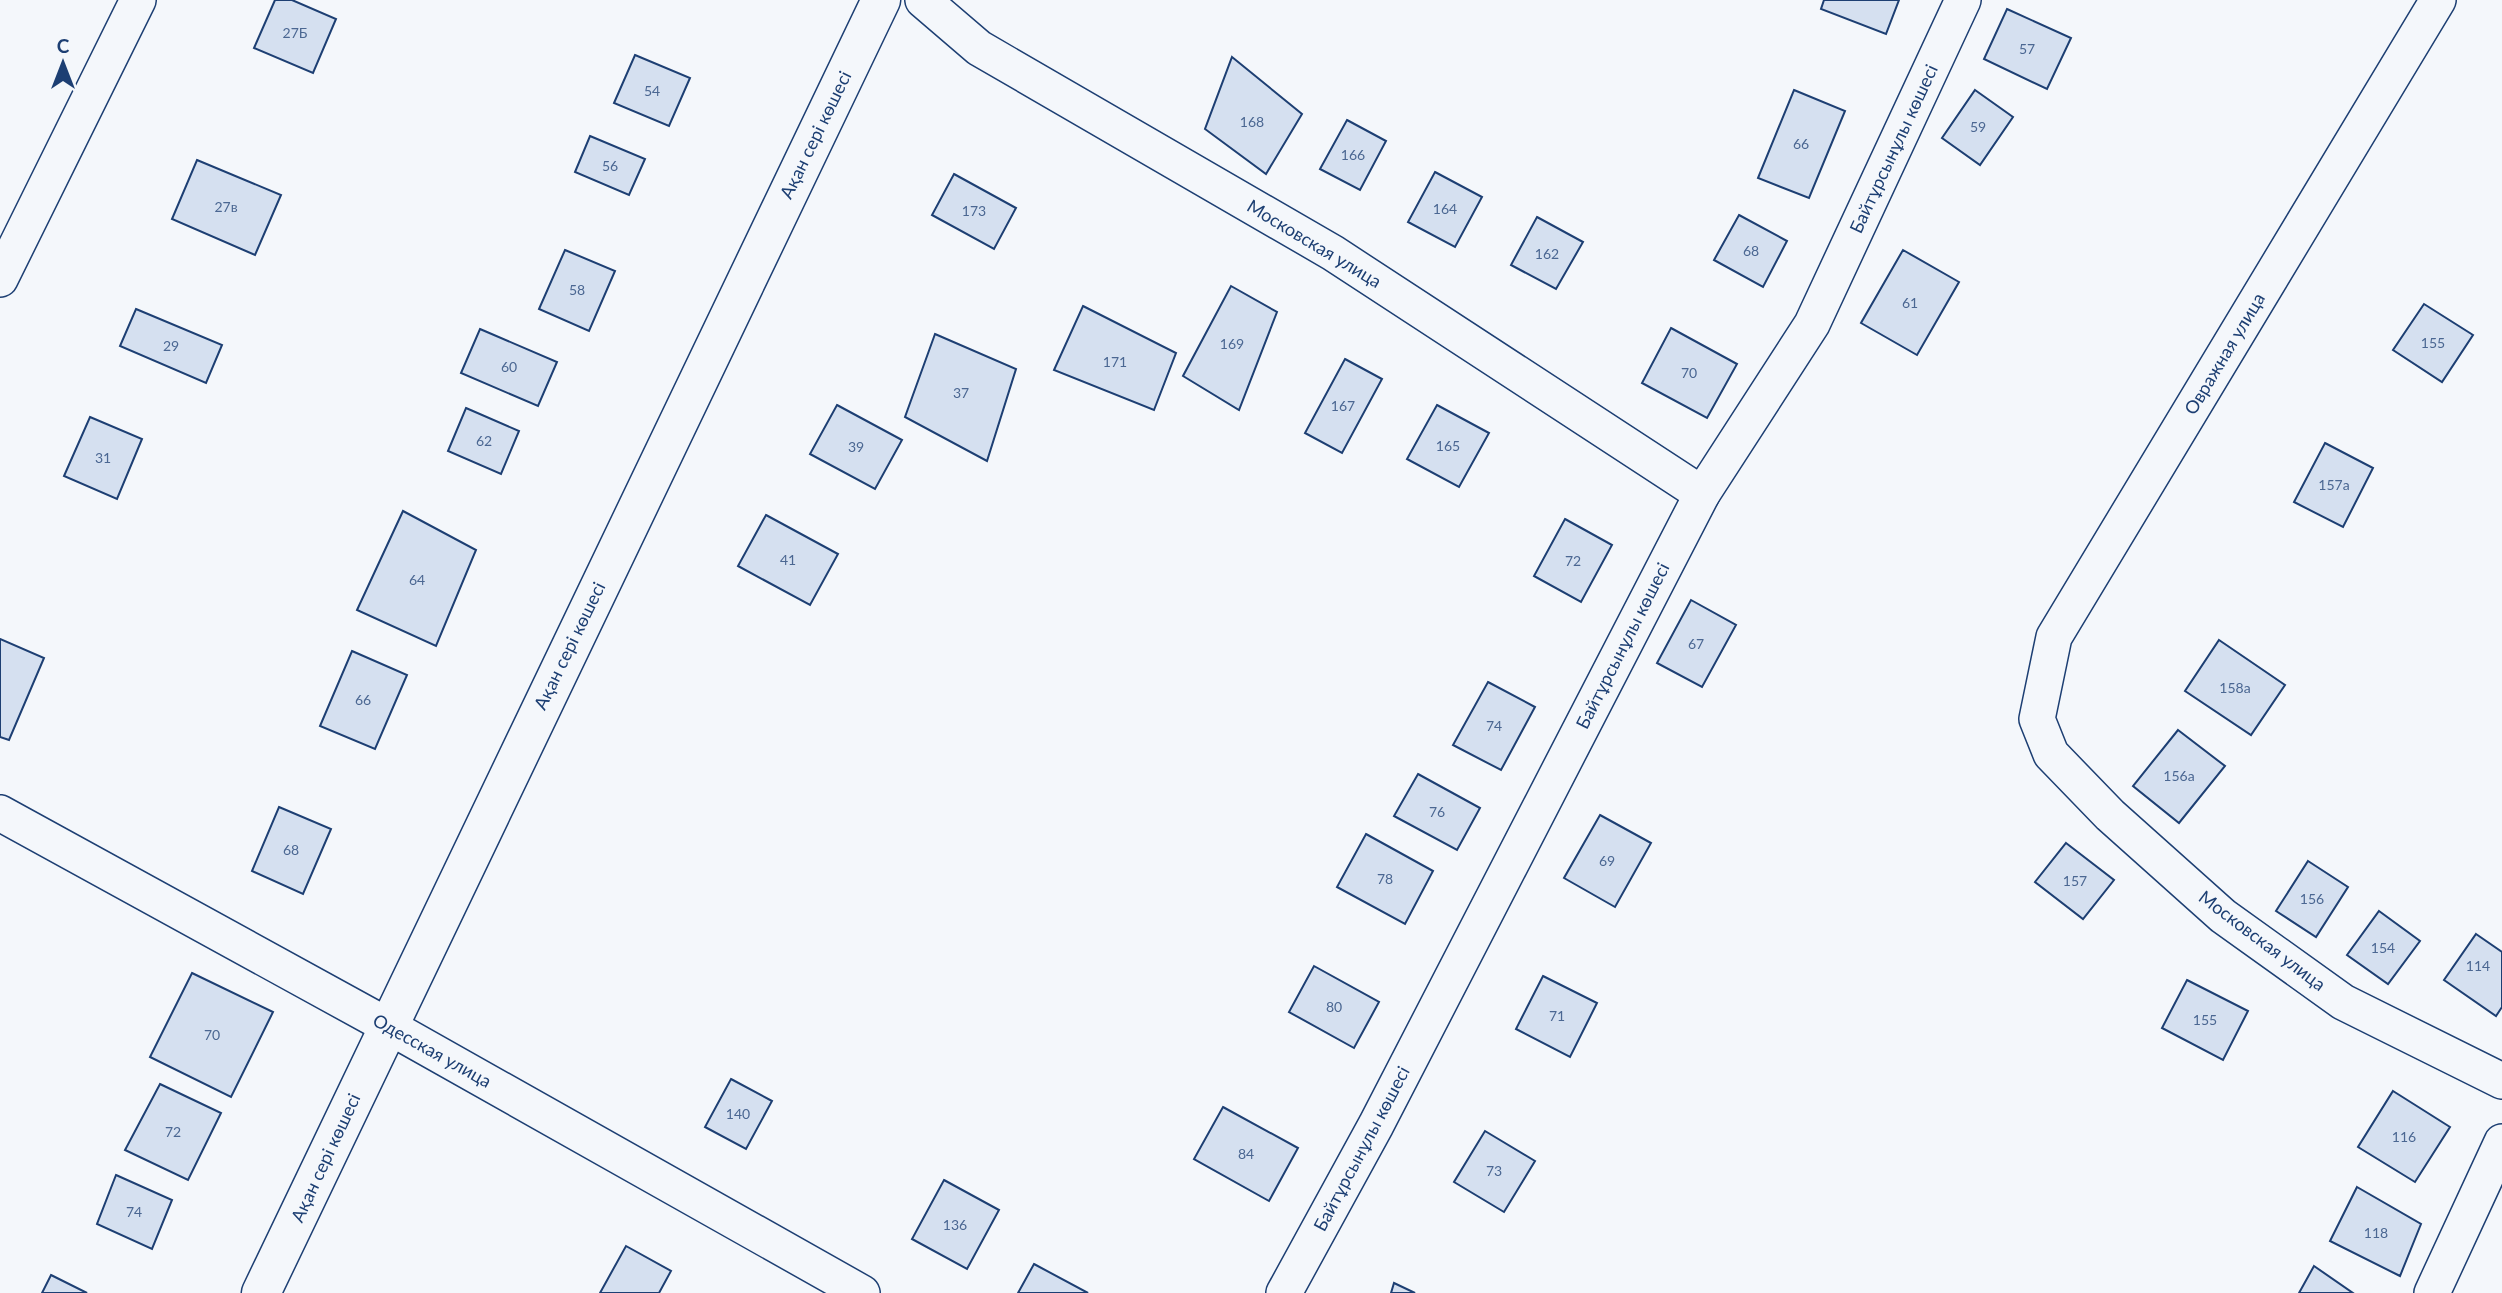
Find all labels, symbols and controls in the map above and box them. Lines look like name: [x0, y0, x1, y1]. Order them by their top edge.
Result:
house number: 27Б: [283, 24, 308, 41]
north arrow: [28, 28, 98, 98]
text: С: [57, 34, 70, 57]
house number: 57: [2019, 40, 2035, 57]
street label: Байтұрсынұлы көшесі: [1844, 61, 1942, 236]
street label: Ақан сері көшесі: [775, 67, 856, 202]
house number: 54: [644, 82, 660, 99]
house number: 168: [1240, 113, 1264, 130]
house number: 59: [1970, 118, 1986, 135]
house number: 66: [1793, 135, 1809, 152]
house number: 166: [1341, 146, 1365, 163]
house number: 56: [602, 157, 618, 174]
street label: Московская улица: [1243, 194, 1386, 292]
house number: 27в: [214, 198, 238, 215]
house number: 164: [1433, 200, 1457, 217]
house number: 173: [962, 202, 986, 219]
house number: 68: [1743, 242, 1759, 259]
house number: 162: [1535, 245, 1559, 262]
house number: 58: [569, 281, 585, 298]
street label: Овражная улица: [2179, 289, 2269, 418]
house number: 61: [1902, 294, 1918, 311]
house number: 155: [2421, 334, 2445, 351]
house number: 169: [1220, 335, 1244, 352]
house number: 29: [163, 337, 179, 354]
house number: 171: [1103, 353, 1127, 370]
house number: 60: [501, 358, 517, 375]
house number: 70: [1681, 364, 1697, 381]
house number: 37: [953, 384, 969, 401]
house number: 167: [1331, 397, 1355, 414]
house number: 62: [476, 432, 492, 449]
house number: 165: [1436, 437, 1460, 454]
house number: 39: [848, 438, 864, 455]
house number: 31: [95, 449, 111, 466]
house number: 157а: [2318, 476, 2350, 493]
house number: 41: [780, 551, 796, 568]
house number: 72: [1565, 552, 1581, 569]
street label: Байтұрсынұлы көшесі: [1571, 559, 1674, 732]
house number: 64: [409, 571, 425, 588]
street label: Ақан сері көшесі: [529, 578, 610, 713]
house number: 67: [1688, 635, 1704, 652]
house number: 158а: [2219, 679, 2251, 696]
house number: 66: [355, 691, 371, 708]
house number: 74: [1486, 717, 1502, 734]
house number: 156а: [2163, 767, 2195, 784]
house number: 76: [1429, 803, 1445, 820]
house number: 68: [283, 841, 299, 858]
house number: 69: [1599, 852, 1615, 869]
house number: 78: [1377, 870, 1393, 887]
house number: 157: [2063, 872, 2087, 889]
street label: Московская улица: [2195, 885, 2330, 995]
house number: 156: [2300, 890, 2324, 907]
house number: 154: [2371, 939, 2395, 956]
house number: 114: [2466, 957, 2490, 974]
house number: 80: [1326, 998, 1342, 1015]
house number: 71: [1549, 1007, 1565, 1024]
street label: Одесская улица: [369, 1008, 496, 1092]
house number: 155: [2193, 1011, 2217, 1028]
house number: 70: [204, 1026, 220, 1043]
street label: Байтұрсынұлы көшесі: [1308, 1062, 1414, 1235]
street label: Ақан сері көшесі: [286, 1090, 365, 1225]
house number: 140: [726, 1105, 750, 1122]
house number: 72: [165, 1123, 181, 1140]
house number: 116: [2392, 1128, 2416, 1145]
house number: 84: [1238, 1145, 1254, 1162]
house number: 73: [1486, 1162, 1502, 1179]
house number: 74: [126, 1203, 142, 1220]
house number: 136: [943, 1216, 967, 1233]
house number: 118: [2364, 1224, 2388, 1241]

